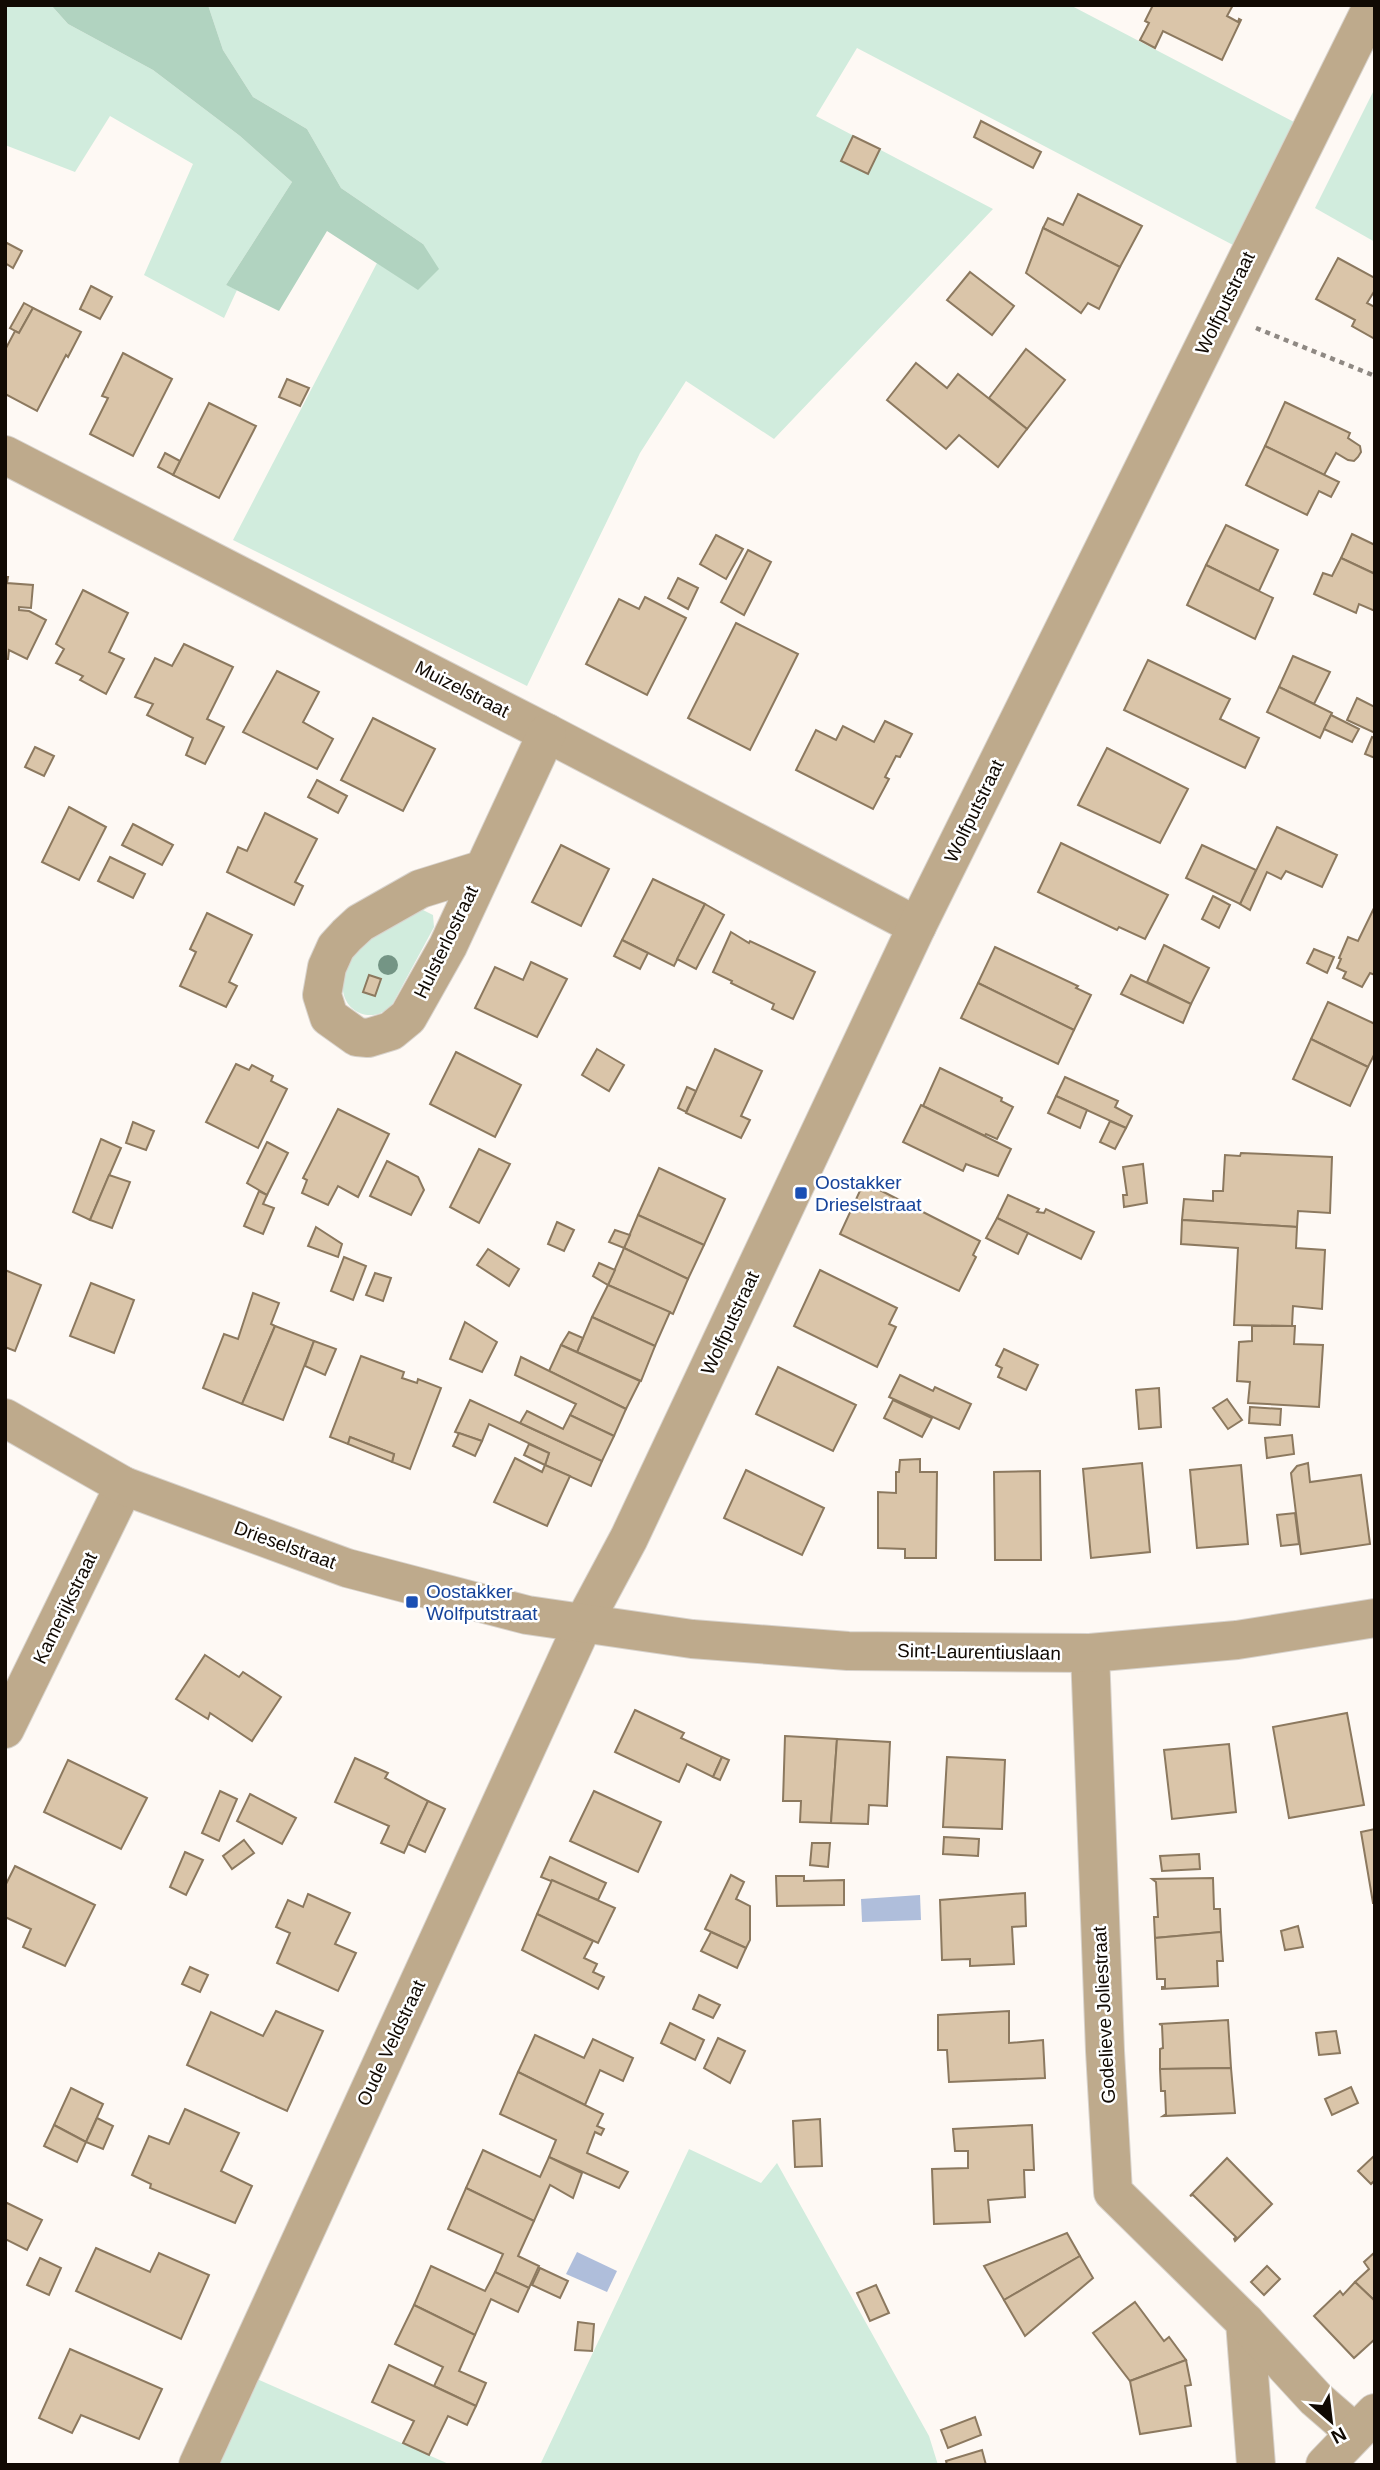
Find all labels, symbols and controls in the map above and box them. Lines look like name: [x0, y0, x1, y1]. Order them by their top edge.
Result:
street label: Wolfputstraat: [1191, 248, 1259, 358]
street label: Muizelstraat: [412, 656, 513, 722]
street label: Wolfputstraat: [940, 756, 1008, 866]
street label: Hulsterlostraat: [410, 882, 483, 1002]
place label: Oostakker Drieselstraat: [815, 1172, 922, 1215]
marker: Oostakker Drieselstraat: [793, 1185, 809, 1201]
street label: Wolfputstraat: [697, 1267, 763, 1378]
street label: Drieselstraat: [231, 1517, 339, 1573]
street label: Kamerijkstraat: [29, 1548, 101, 1667]
place label: Oostakker Wolfputstraat: [426, 1581, 538, 1624]
marker: Oostakker Wolfputstraat: [404, 1594, 420, 1610]
street label: Sint-Laurentiuslaan: [897, 1640, 1061, 1664]
street label: Godelieve Joliestraat: [1089, 1925, 1119, 2104]
street label: Oude Veldstraat: [353, 1976, 430, 2109]
north arrow: [1296, 2386, 1366, 2456]
text: N: [1328, 2423, 1350, 2448]

